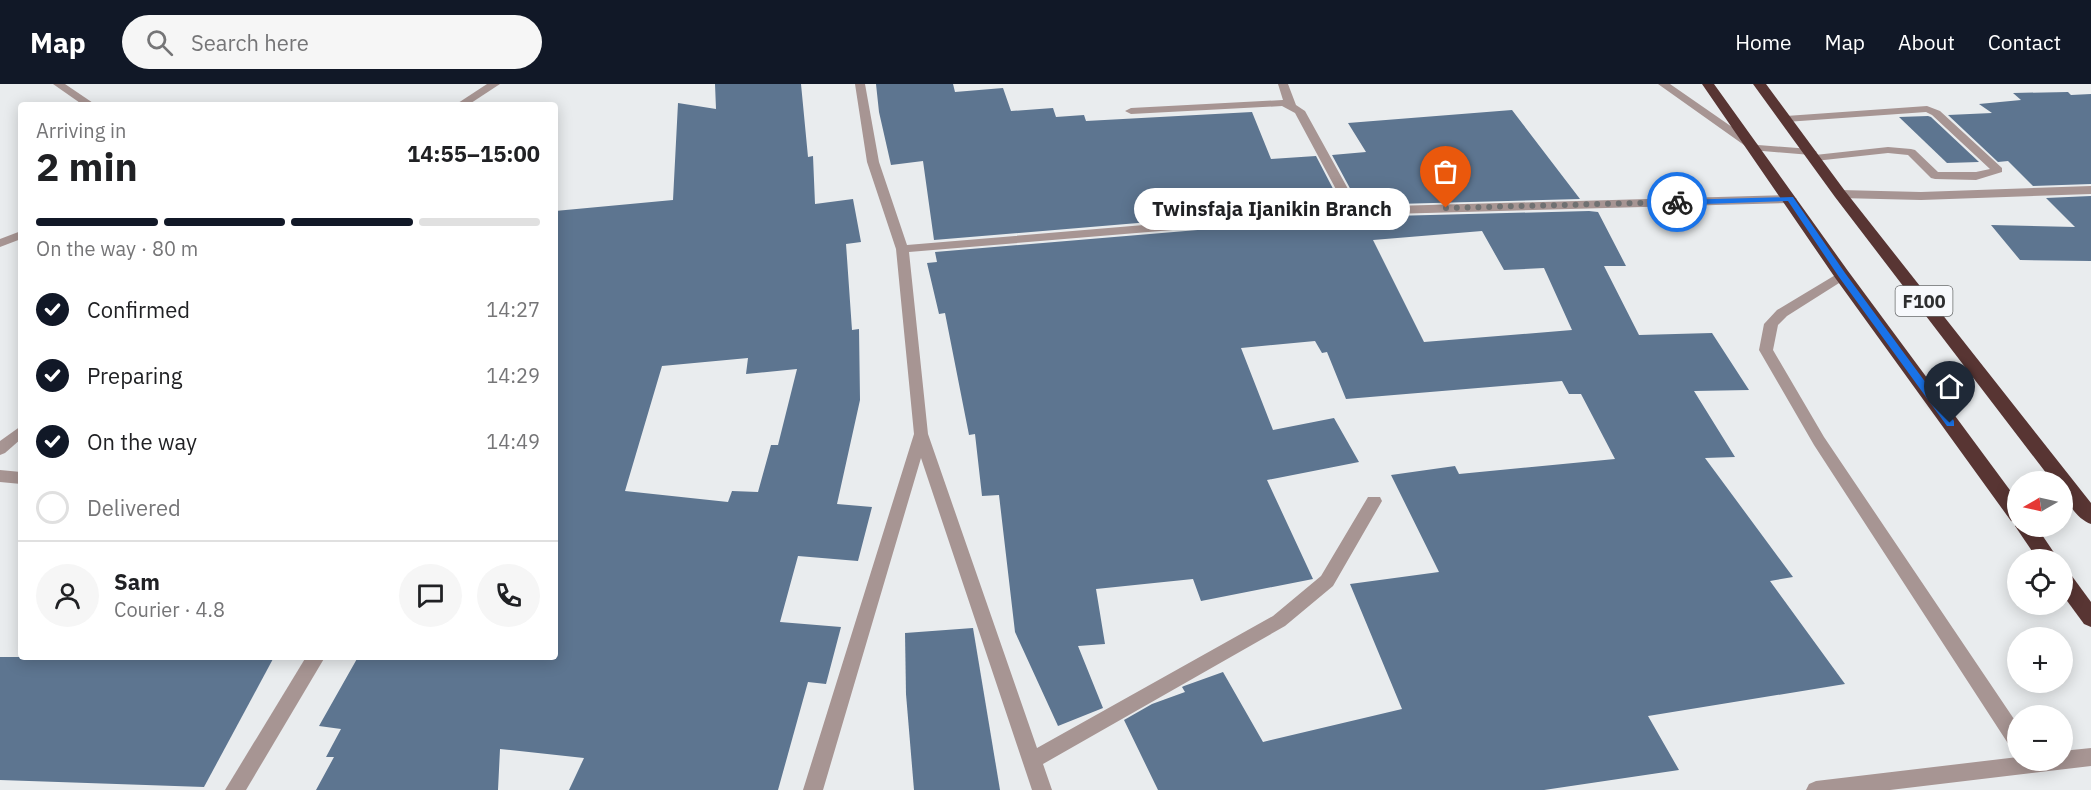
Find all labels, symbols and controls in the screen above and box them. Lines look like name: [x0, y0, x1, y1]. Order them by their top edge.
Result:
search box: [122, 15, 542, 69]
text: Map: [30, 24, 86, 61]
icon: search: [143, 26, 176, 59]
text: Search here: [191, 28, 309, 57]
text: Home: [1735, 28, 1792, 56]
text: Map: [1825, 28, 1865, 56]
text: About: [1898, 28, 1955, 56]
text: Contact: [1988, 28, 2061, 56]
text: Arriving in: [36, 117, 126, 144]
text: 14:55–15:00: [407, 139, 540, 168]
text: 2 min: [36, 141, 138, 192]
pin: [1420, 146, 1471, 208]
icon: bag: [1429, 155, 1462, 188]
courier: [1647, 172, 1707, 232]
icon: bike: [1661, 186, 1694, 219]
callout: Twinsfaja Ijanikin Branch: [1134, 187, 1410, 229]
text: Twinsfaja Ijanikin Branch: [1152, 195, 1392, 222]
text: On the way · 80 m: [36, 235, 198, 262]
road number: F100: [1896, 286, 1952, 316]
icon: check: [36, 293, 69, 326]
text: Confirmed: [87, 295, 190, 324]
text: 14:27: [486, 296, 540, 323]
icon: check: [36, 359, 69, 392]
text: Preparing: [87, 361, 182, 390]
pin: [1924, 361, 1975, 423]
text: 14:29: [486, 362, 540, 389]
icon: home: [1933, 370, 1966, 403]
icon: check: [36, 425, 69, 458]
text: On the way: [87, 427, 197, 456]
text: 14:49: [486, 428, 540, 455]
north arrow: [2007, 471, 2073, 537]
map controls: [2007, 471, 2073, 771]
text: Delivered: [87, 493, 181, 522]
button: locate: [2007, 549, 2073, 615]
button: person: [36, 564, 99, 627]
button: chat: [399, 564, 462, 627]
button: phone: [477, 564, 540, 627]
text: Sam: [114, 567, 160, 596]
text: Courier · 4.8: [114, 596, 225, 623]
button: +: [2007, 627, 2073, 693]
button: −: [2007, 705, 2073, 771]

